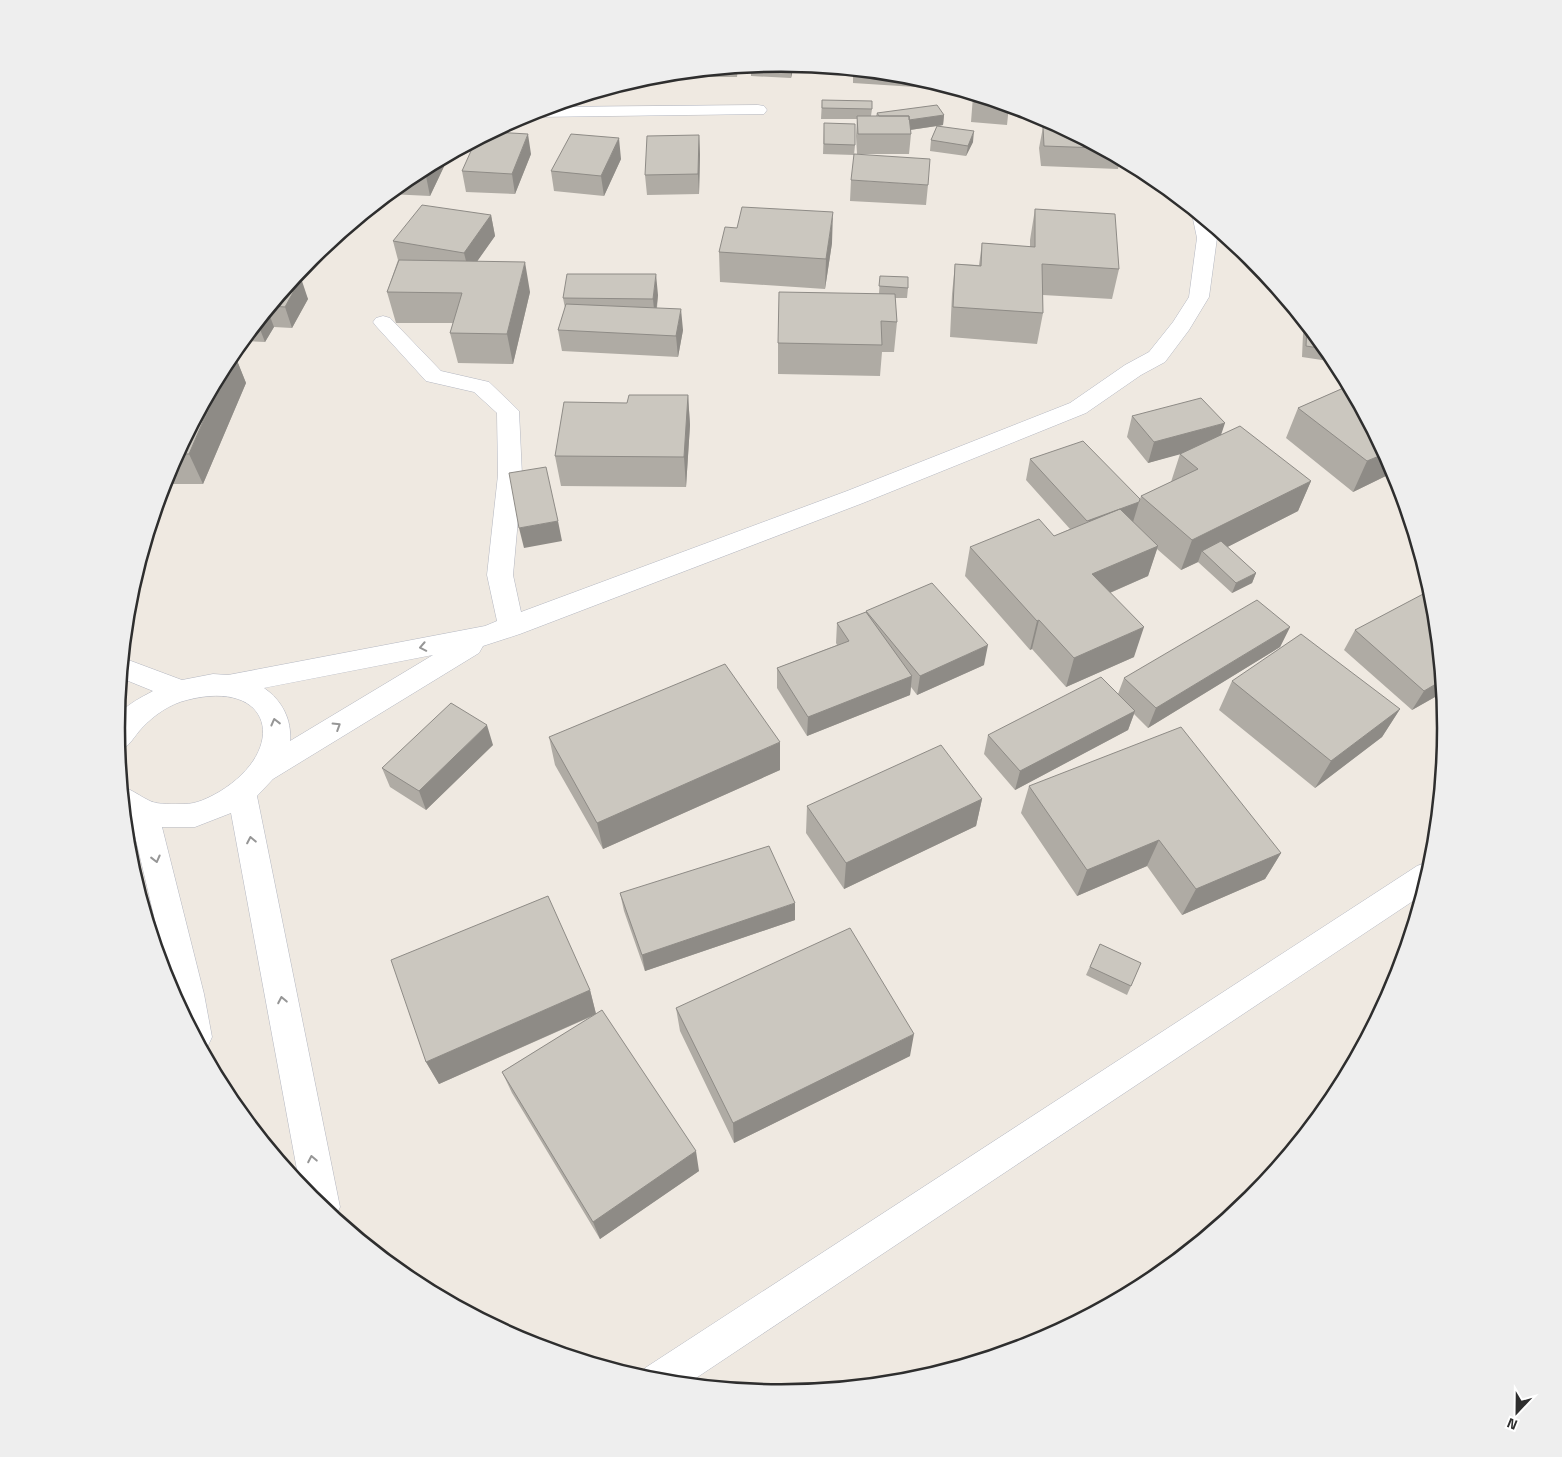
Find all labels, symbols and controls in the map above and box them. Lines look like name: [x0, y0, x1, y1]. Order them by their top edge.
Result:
one-way arrow: [419, 642, 427, 652]
one-way arrow: [270, 718, 281, 727]
one-way arrow: [331, 722, 340, 732]
one-way arrow: [246, 836, 256, 845]
one-way arrow: [150, 855, 161, 864]
one-way arrow: [277, 995, 287, 1004]
one-way arrow: [308, 1155, 318, 1164]
north arrow: [1492, 1387, 1542, 1437]
text: N: [1504, 1413, 1520, 1436]

